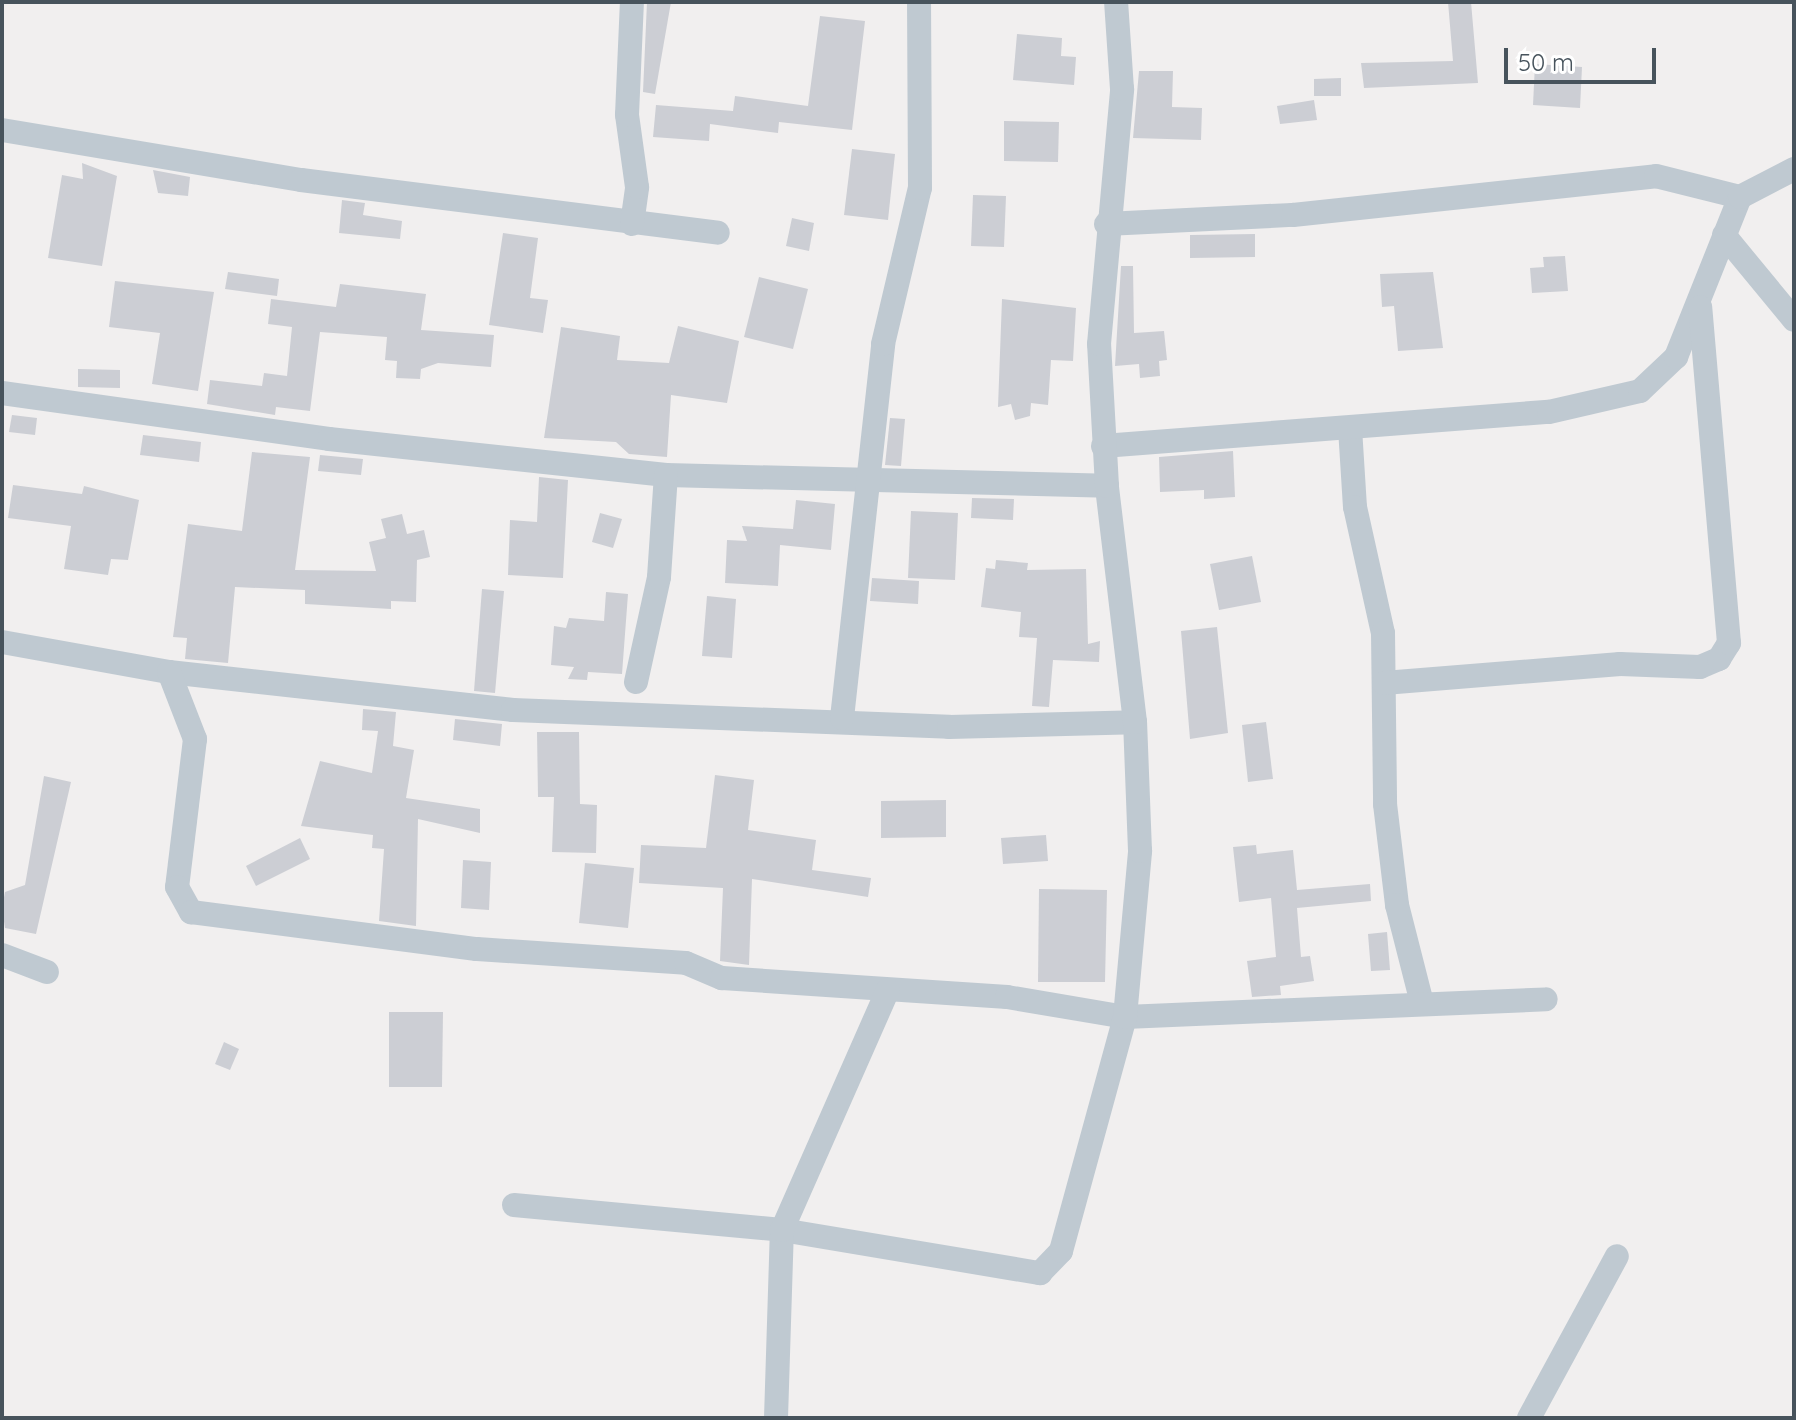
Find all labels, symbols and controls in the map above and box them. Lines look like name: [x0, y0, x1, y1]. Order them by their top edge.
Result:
scale bar: [1508, 32, 1660, 82]
text: 50 m: [1518, 47, 1574, 77]

